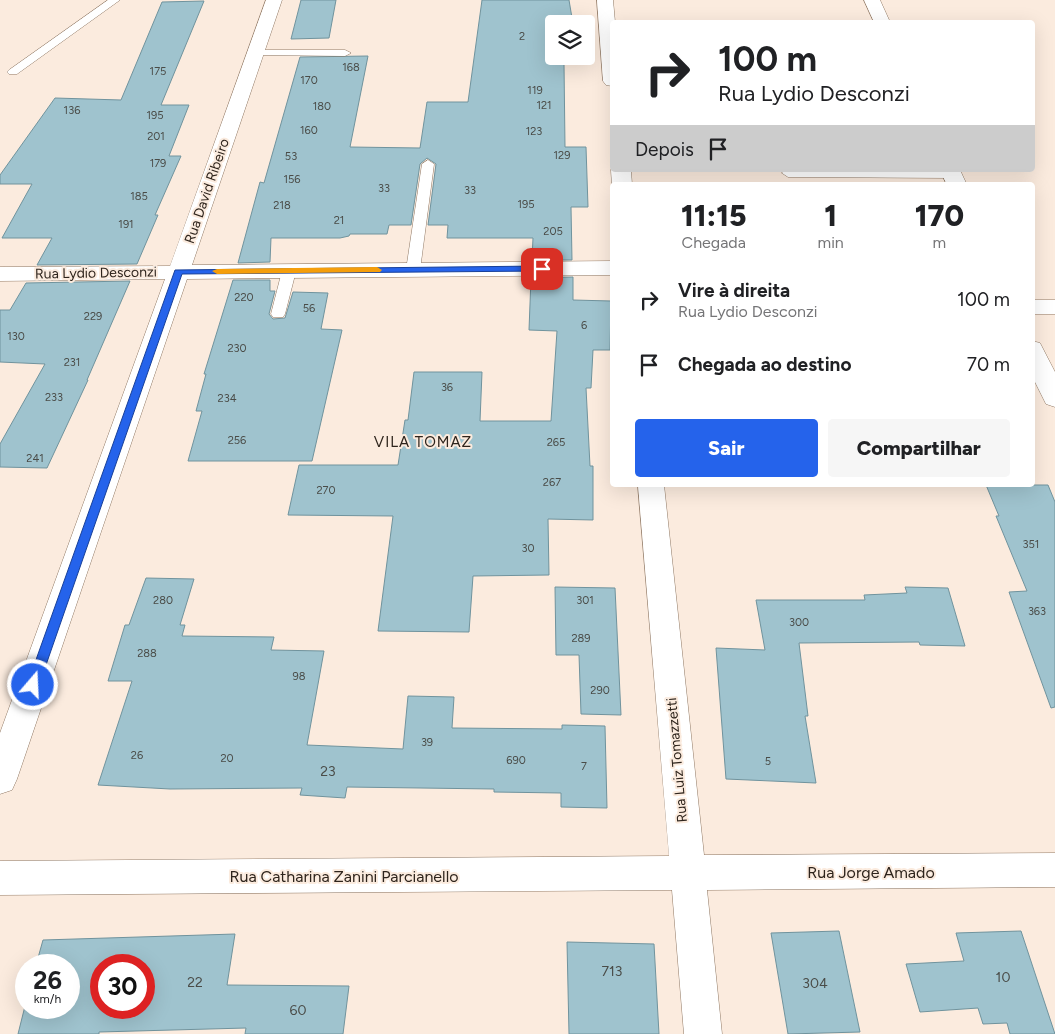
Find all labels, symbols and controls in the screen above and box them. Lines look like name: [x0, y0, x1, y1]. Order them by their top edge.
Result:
map controls: [545, 15, 595, 65]
button: layers: [545, 15, 595, 65]
house number: 2: [519, 30, 525, 43]
text: 100 m: [718, 38, 817, 80]
icon: right: [635, 40, 700, 105]
house number: 168: [342, 61, 360, 74]
house number: 175: [150, 65, 166, 78]
house number: 170: [300, 74, 318, 87]
text: Rua Lydio Desconzi: [718, 80, 910, 107]
house number: 119: [527, 84, 543, 97]
house number: 121: [536, 99, 552, 112]
house number: 180: [313, 100, 331, 113]
house number: 136: [64, 104, 80, 117]
house number: 195: [146, 109, 164, 122]
house number: 160: [300, 124, 318, 137]
house number: 123: [526, 125, 542, 138]
house number: 201: [147, 130, 165, 143]
icon: arrive: [704, 135, 732, 163]
street label: Rua David Ribeiro: [181, 136, 233, 246]
text: Depois: [635, 138, 694, 161]
house number: 129: [554, 149, 570, 162]
house number: 53: [285, 150, 297, 163]
house number: 179: [150, 157, 166, 170]
house number: 156: [283, 173, 301, 186]
house number: 33: [378, 182, 390, 195]
house number: 33: [464, 184, 476, 197]
house number: 185: [130, 190, 148, 203]
text: 11:15: [681, 197, 747, 234]
text: 1: [824, 197, 837, 234]
text: 170: [915, 197, 964, 234]
house number: 195: [517, 198, 535, 211]
house number: 218: [273, 199, 291, 212]
house number: 21: [334, 214, 344, 227]
house number: 191: [118, 218, 134, 231]
house number: 205: [543, 225, 563, 238]
text: Chegada: [682, 233, 746, 252]
text: min: [818, 233, 844, 252]
text: m: [933, 233, 946, 252]
pin: [521, 248, 563, 290]
icon: arrive: [528, 255, 556, 283]
street label: Rua Lydio Desconzi: [35, 263, 157, 283]
text: Vire à direita: [678, 279, 790, 302]
icon: right: [635, 286, 663, 314]
text: 100 m: [957, 288, 1010, 311]
house number: 220: [234, 291, 254, 304]
house number: 56: [303, 302, 315, 315]
text: Rua Lydio Desconzi: [678, 302, 817, 321]
house number: 229: [84, 310, 102, 323]
house number: 6: [581, 319, 587, 332]
house number: 130: [7, 330, 25, 343]
house number: 230: [227, 342, 247, 355]
icon: arrive: [635, 351, 663, 379]
text: Chegada ao destino: [678, 353, 851, 376]
text: 70 m: [967, 353, 1010, 376]
house number: 231: [64, 356, 80, 369]
house number: 36: [441, 381, 453, 394]
house number: 233: [45, 391, 63, 404]
house number: 234: [218, 392, 237, 405]
button: Sair: [635, 419, 818, 477]
button: Compartilhar: [828, 419, 1010, 477]
district label: VILA TOMAZ: [374, 433, 472, 451]
house number: 256: [228, 434, 246, 447]
house number: 265: [547, 436, 565, 449]
house number: 241: [26, 452, 44, 465]
house number: 267: [543, 476, 561, 489]
house number: 270: [316, 484, 336, 497]
house number: 351: [1023, 538, 1039, 551]
house number: 30: [521, 542, 535, 555]
house number: 280: [153, 594, 173, 607]
house number: 301: [576, 594, 594, 607]
house number: 363: [1028, 605, 1046, 618]
house number: 300: [789, 616, 809, 629]
house number: 289: [571, 632, 591, 645]
house number: 288: [137, 647, 157, 660]
position arrow: [6, 658, 58, 710]
house number: 98: [293, 670, 306, 683]
house number: 290: [590, 684, 610, 697]
street label: Rua Luiz Tomazzetti: [663, 697, 691, 823]
house number: 39: [421, 736, 433, 749]
house number: 26: [131, 749, 143, 762]
house number: 20: [220, 752, 234, 765]
house number: 690: [506, 754, 526, 767]
house number: 5: [765, 755, 771, 768]
house number: 7: [581, 760, 587, 773]
house number: 23: [320, 763, 336, 780]
street label: Rua Jorge Amado: [807, 863, 935, 882]
street label: Rua Catharina Zanini Parcianello: [230, 867, 458, 886]
speed limit sign: 30: [90, 954, 155, 1019]
house number: 713: [602, 963, 622, 980]
text: 26: [33, 965, 62, 995]
house number: 10: [996, 969, 1010, 986]
house number: 22: [187, 974, 203, 991]
house number: 304: [802, 975, 828, 992]
text: km/h: [34, 992, 61, 1006]
house number: 60: [290, 1002, 306, 1019]

